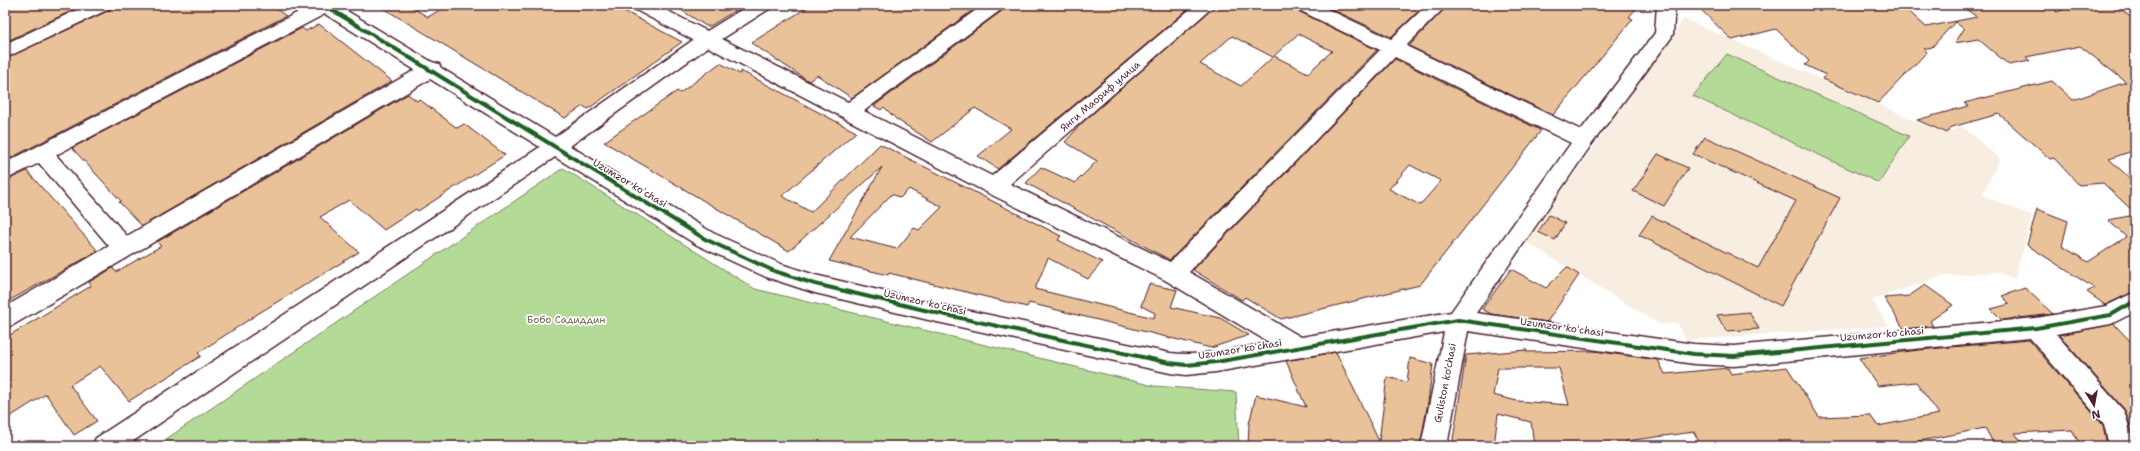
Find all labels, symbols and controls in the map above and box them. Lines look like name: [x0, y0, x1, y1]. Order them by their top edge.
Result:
street label: Янги Маориф улица: [1057, 57, 1143, 134]
street label: Uzumzor koʻchasi: [590, 156, 670, 210]
street label: Uzumzor koʻchasi: [882, 286, 968, 318]
park label: Бобо Садиддин: [527, 313, 605, 326]
street label: Uzumzor koʻchasi: [1519, 315, 1605, 339]
street label: Uzumzor koʻchasi: [1839, 324, 1925, 344]
street label: Uzumzor koʻchasi: [1197, 336, 1283, 362]
street label: Guliston ko'chasi: [1431, 342, 1459, 424]
north arrow: [2074, 385, 2114, 425]
text: N: [2090, 406, 2102, 423]

